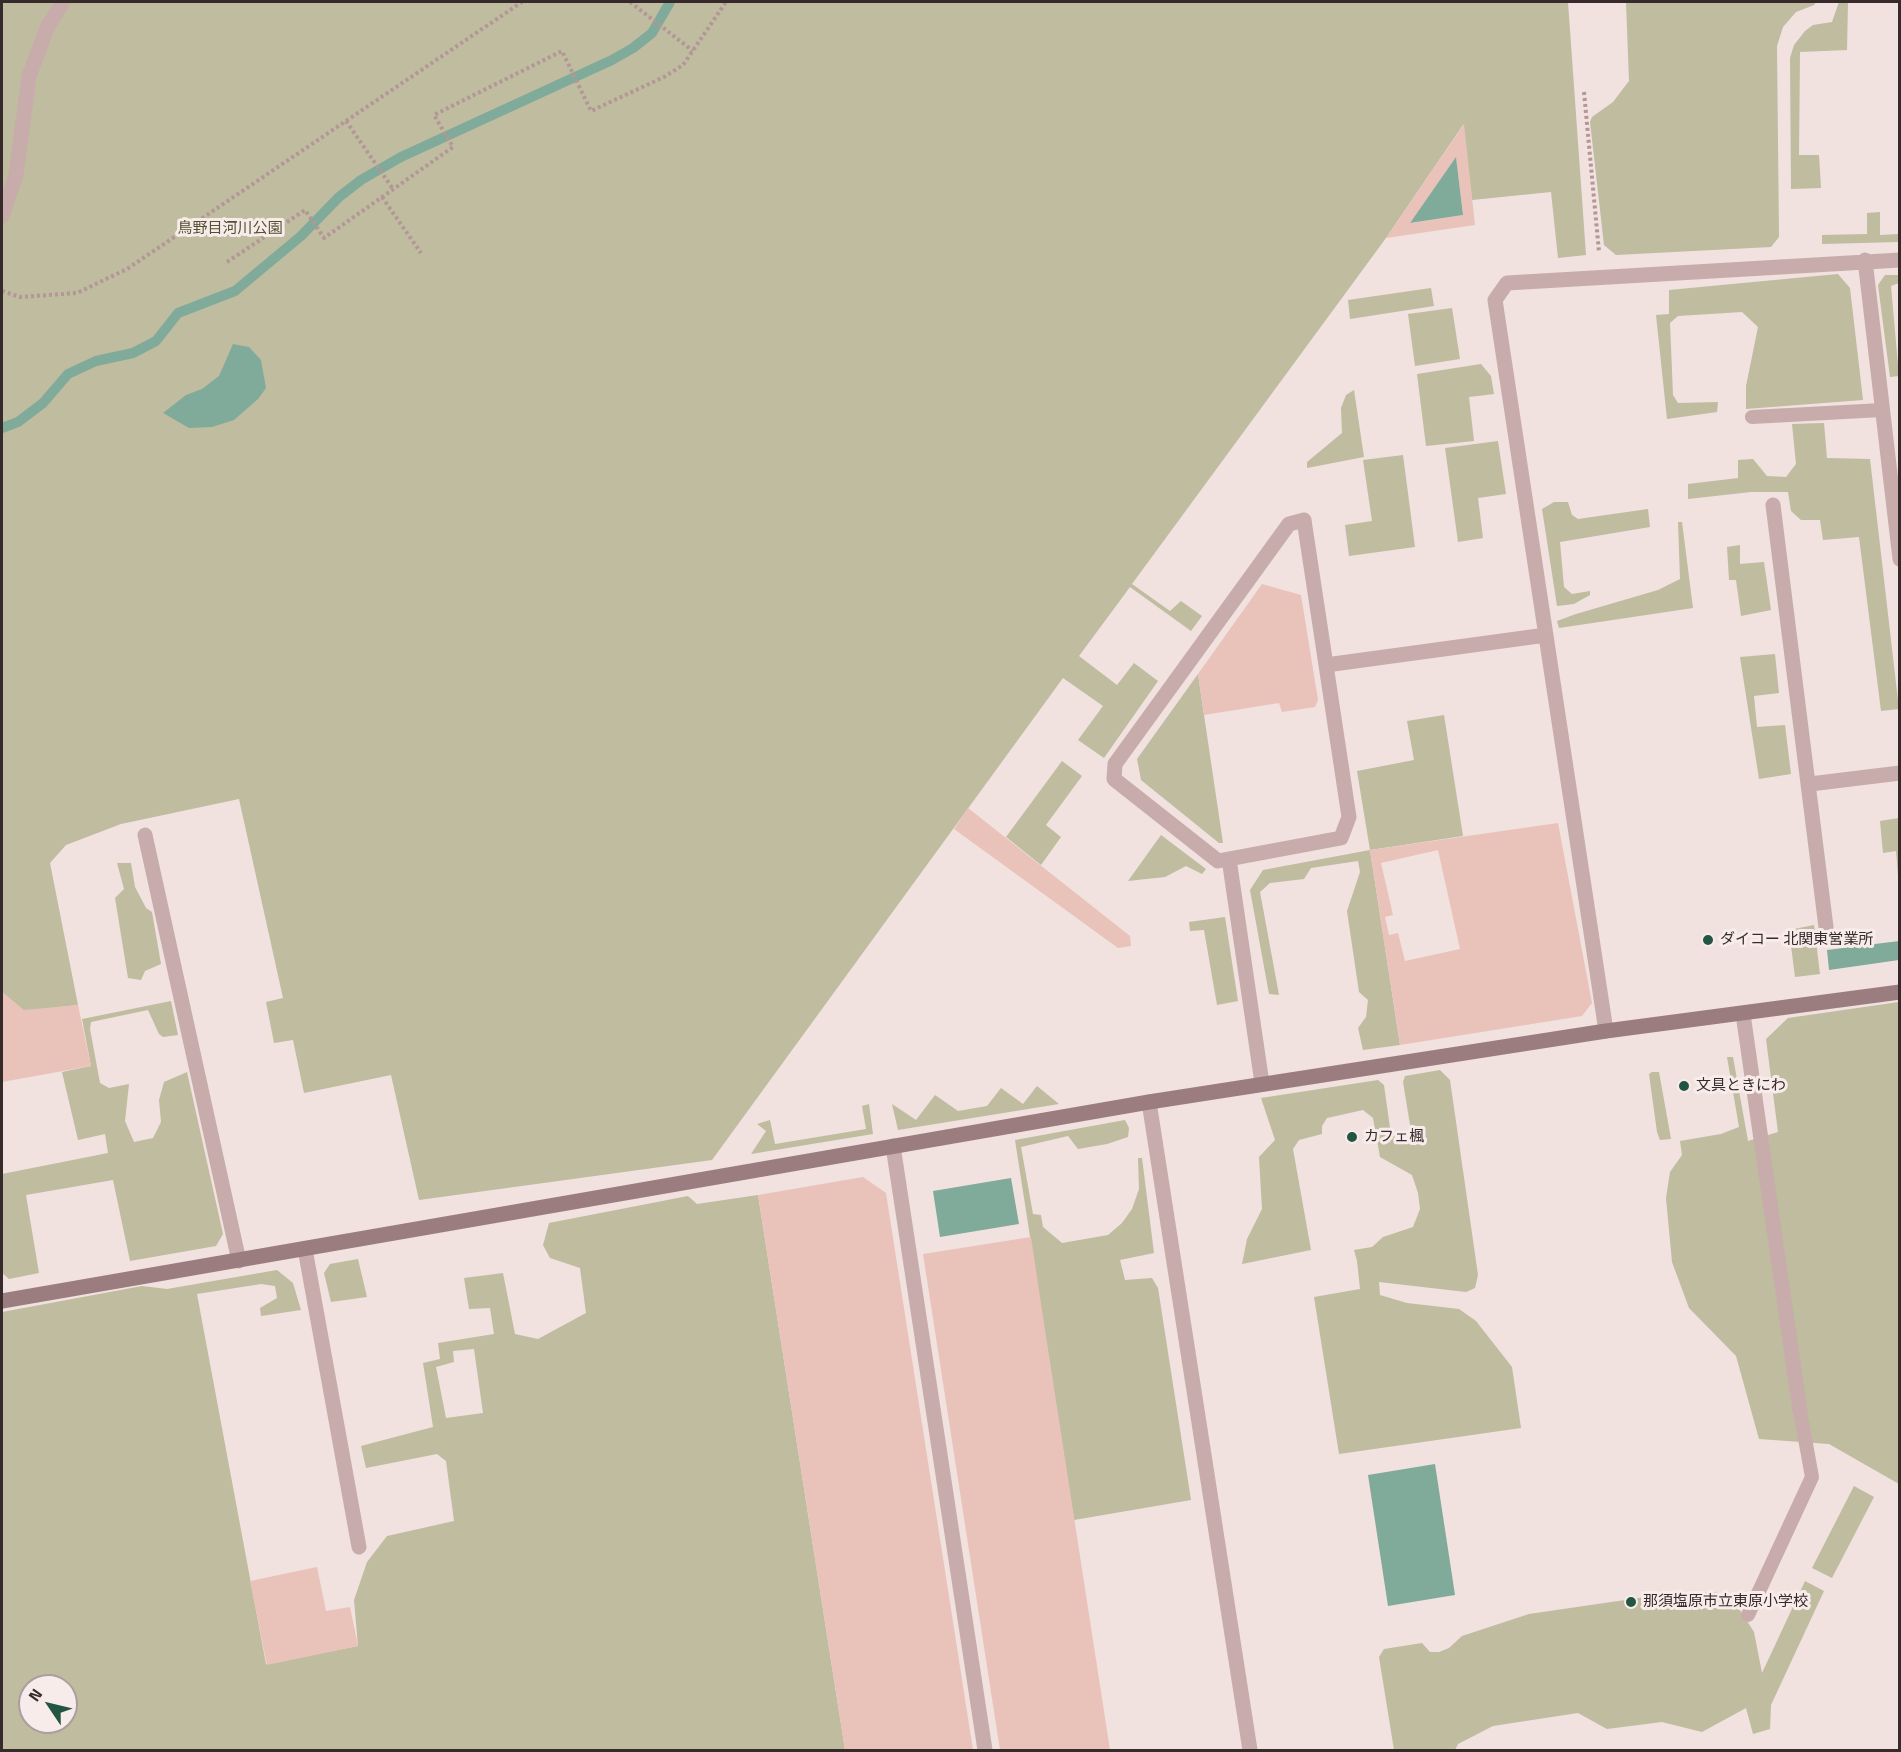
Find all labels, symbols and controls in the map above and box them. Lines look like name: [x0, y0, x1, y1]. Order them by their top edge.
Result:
park label: 鳥野目河川公園: [178, 220, 282, 238]
place label: ダイコー 北関東営業所: [1720, 931, 1873, 949]
marker: ダイコー 北関東営業所: [1701, 933, 1715, 947]
place label: 文具ときにわ: [1696, 1077, 1786, 1095]
marker: 文具ときにわ: [1677, 1079, 1691, 1093]
place label: カフェ楓: [1364, 1128, 1424, 1146]
marker: カフェ楓: [1345, 1130, 1359, 1144]
place label: 那須塩原市立東原小学校: [1643, 1593, 1808, 1611]
marker: 那須塩原市立東原小学校: [1624, 1595, 1638, 1609]
north arrow: [18, 1674, 78, 1734]
text: N: [22, 1683, 48, 1706]

